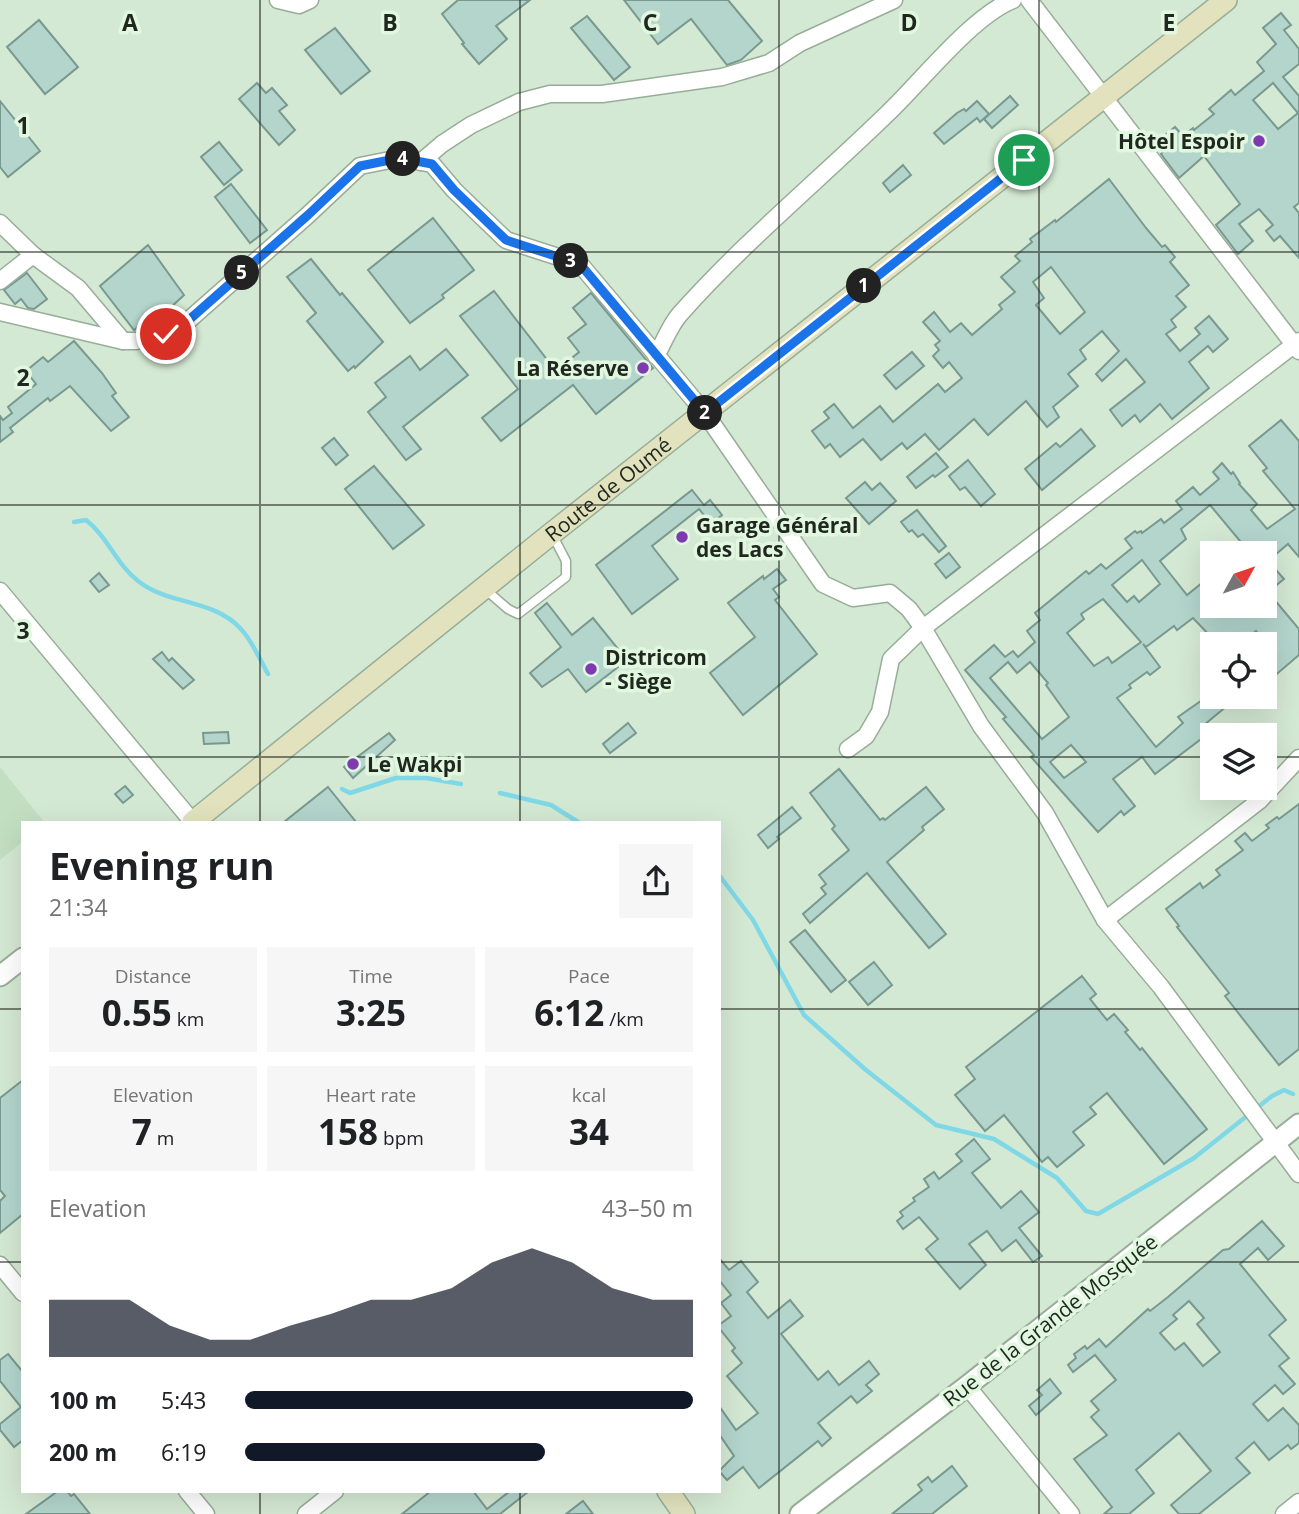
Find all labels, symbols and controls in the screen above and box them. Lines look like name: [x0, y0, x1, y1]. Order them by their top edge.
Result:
text: A: [122, 6, 138, 38]
text: B: [382, 6, 398, 38]
text: C: [643, 6, 657, 38]
text: D: [900, 6, 918, 38]
text: E: [1163, 6, 1175, 38]
text: 1: [16, 109, 30, 141]
place label: Hôtel Espoir: [1118, 127, 1245, 155]
pin: [994, 130, 1054, 190]
marker: Hôtel Espoir: [1251, 133, 1267, 149]
icon: arrive: [1005, 141, 1043, 179]
pin: 4: [386, 142, 420, 176]
text: 4: [397, 145, 408, 171]
pin: 3: [554, 244, 588, 278]
text: 3: [565, 247, 576, 273]
pin: 5: [224, 256, 260, 290]
text: 5: [236, 259, 247, 285]
pin: 1: [846, 268, 882, 304]
text: 1: [858, 272, 869, 298]
pin: [136, 304, 196, 364]
icon: check: [147, 315, 185, 353]
place label: La Réserve: [516, 354, 629, 382]
marker: La Réserve: [635, 360, 651, 376]
text: 2: [16, 361, 30, 393]
pin: 2: [688, 396, 722, 430]
text: 2: [699, 399, 710, 425]
street label: Route de Oumé: [539, 430, 677, 548]
place label: Garage Général des Lacs: [696, 511, 858, 563]
marker: Garage Général des Lacs: [674, 529, 690, 545]
north arrow: [1200, 541, 1278, 618]
map controls: [1200, 541, 1277, 800]
text: 3: [16, 614, 30, 646]
button: locate: [1200, 632, 1277, 709]
place label: Districom - Siège: [605, 643, 707, 695]
marker: Districom - Siège: [583, 661, 599, 677]
button: layers: [1200, 723, 1277, 800]
place label: Le Wakpi: [367, 750, 462, 778]
marker: Le Wakpi: [345, 756, 361, 772]
text: Evening run: [49, 839, 274, 891]
button: share: [619, 844, 693, 918]
text: 21:34: [49, 891, 108, 923]
text: Distance: [115, 963, 191, 989]
text: Time: [349, 963, 393, 989]
text: Pace: [568, 963, 610, 989]
text: 0.55: [102, 989, 172, 1036]
text: 3:25: [336, 989, 406, 1036]
text: 6:12: [534, 989, 604, 1036]
text: km: [172, 1006, 204, 1032]
text: /km: [604, 1006, 644, 1032]
text: Elevation: [113, 1082, 193, 1108]
text: Heart rate: [326, 1082, 416, 1108]
text: kcal: [572, 1082, 606, 1108]
text: 7: [132, 1108, 152, 1155]
text: 158: [318, 1108, 378, 1155]
text: 34: [569, 1108, 609, 1155]
text: m: [152, 1125, 174, 1151]
text: bpm: [378, 1125, 424, 1151]
text: Elevation: [49, 1192, 147, 1224]
text: 43–50 m: [602, 1192, 693, 1224]
street label: Rue de la Grande Mosquée: [937, 1227, 1163, 1413]
text: 100 m: [49, 1384, 117, 1416]
text: 5:43: [161, 1384, 207, 1416]
text: 200 m: [49, 1436, 117, 1468]
text: 6:19: [161, 1436, 207, 1468]

